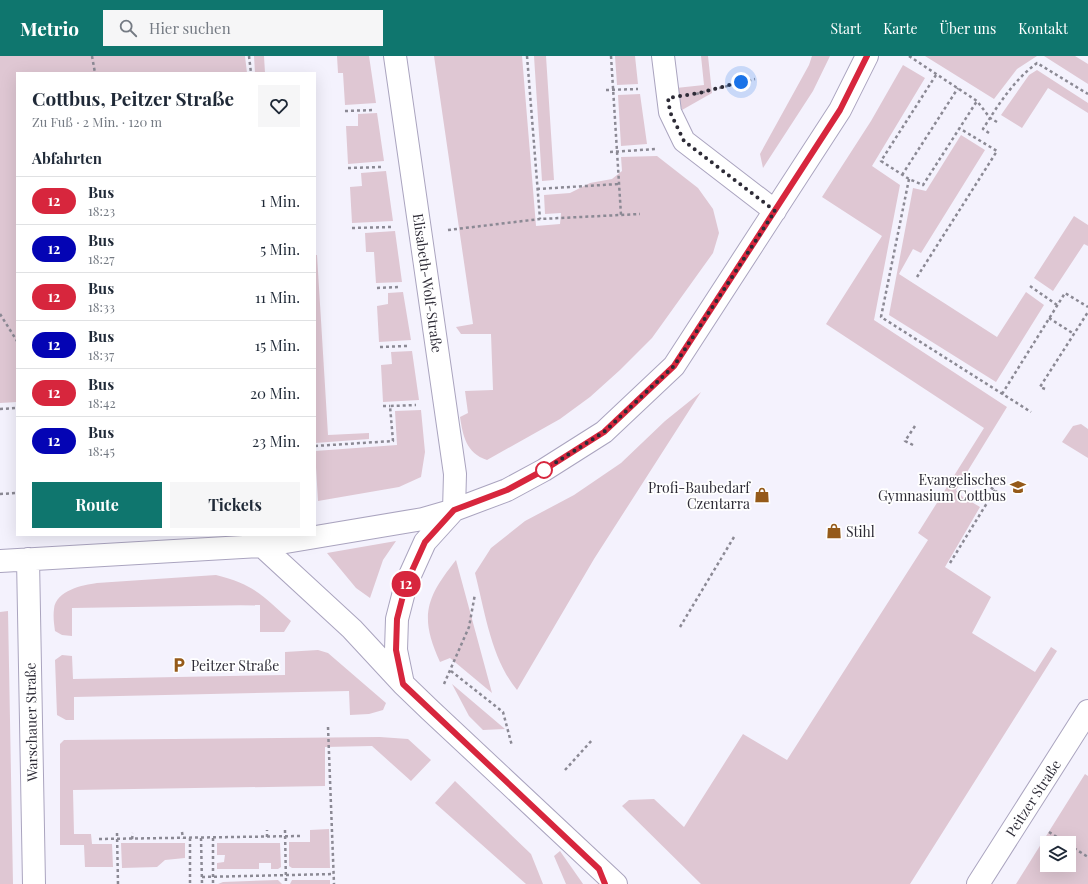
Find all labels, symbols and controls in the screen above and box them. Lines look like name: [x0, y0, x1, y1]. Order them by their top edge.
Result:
search box: [103, 10, 383, 46]
text: Metrio: [20, 15, 79, 41]
icon: search: [117, 17, 139, 39]
text: Hier suchen: [149, 18, 231, 38]
text: Start: [830, 19, 861, 38]
text: Karte: [883, 19, 918, 38]
text: Über uns: [940, 19, 996, 38]
text: Kontakt: [1018, 19, 1068, 38]
your location: [731, 72, 751, 92]
text: Cottbus, Peitzer Straße: [32, 85, 234, 111]
button: heart: [258, 85, 300, 127]
text: Zu Fuß · 2 Min. · 120 m: [32, 113, 162, 130]
text: Abfahrten: [32, 148, 102, 168]
text: Bus: [88, 182, 114, 202]
text: 12: [48, 191, 60, 210]
text: 1 Min.: [261, 191, 300, 211]
text: 18:23: [88, 202, 115, 219]
street label: Elisabeth-Wolf-Straße: [409, 212, 447, 354]
text: Bus: [88, 230, 114, 250]
text: 12: [48, 239, 60, 258]
text: 5 Min.: [260, 239, 300, 259]
text: 18:27: [88, 250, 115, 267]
text: Bus: [88, 278, 114, 298]
text: 12: [48, 287, 60, 306]
text: 11 Min.: [255, 287, 300, 307]
text: 18:33: [88, 298, 115, 315]
text: Bus: [88, 326, 114, 346]
text: 12: [48, 335, 60, 354]
text: 15 Min.: [255, 335, 300, 355]
text: 18:37: [88, 346, 114, 363]
text: Bus: [88, 374, 114, 394]
text: 12: [48, 383, 60, 402]
text: 20 Min.: [250, 383, 300, 403]
text: 18:42: [88, 394, 116, 411]
text: Bus: [88, 422, 114, 442]
text: 12: [48, 431, 60, 450]
text: 23 Min.: [252, 431, 300, 451]
text: 18:45: [88, 442, 115, 459]
unlabelled marker: [535, 461, 553, 479]
place label: Evangelisches Gymnasium Cottbus: [878, 470, 1006, 505]
place label: Profi-Baubedarf Czentarra: [648, 478, 751, 513]
school or university icon: Evangelisches Gymnasium Cottbus: [1009, 478, 1027, 496]
button: Route: [32, 482, 162, 528]
button: Tickets: [170, 482, 300, 528]
shop icon: Profi-Baubedarf Czentarra: [753, 486, 771, 504]
shop icon: Stihl: [825, 522, 843, 540]
place label: Stihl: [846, 522, 875, 541]
line badge: 12: [388, 571, 424, 597]
text: 12: [400, 574, 412, 593]
parking icon: Peitzer Straße: [170, 656, 188, 674]
place label: Peitzer Straße: [191, 656, 279, 675]
street label: Warschauer Straße: [20, 662, 42, 783]
street label: Peitzer Straße: [1001, 756, 1065, 840]
map controls: [1040, 836, 1076, 872]
button: layers: [1040, 836, 1076, 872]

